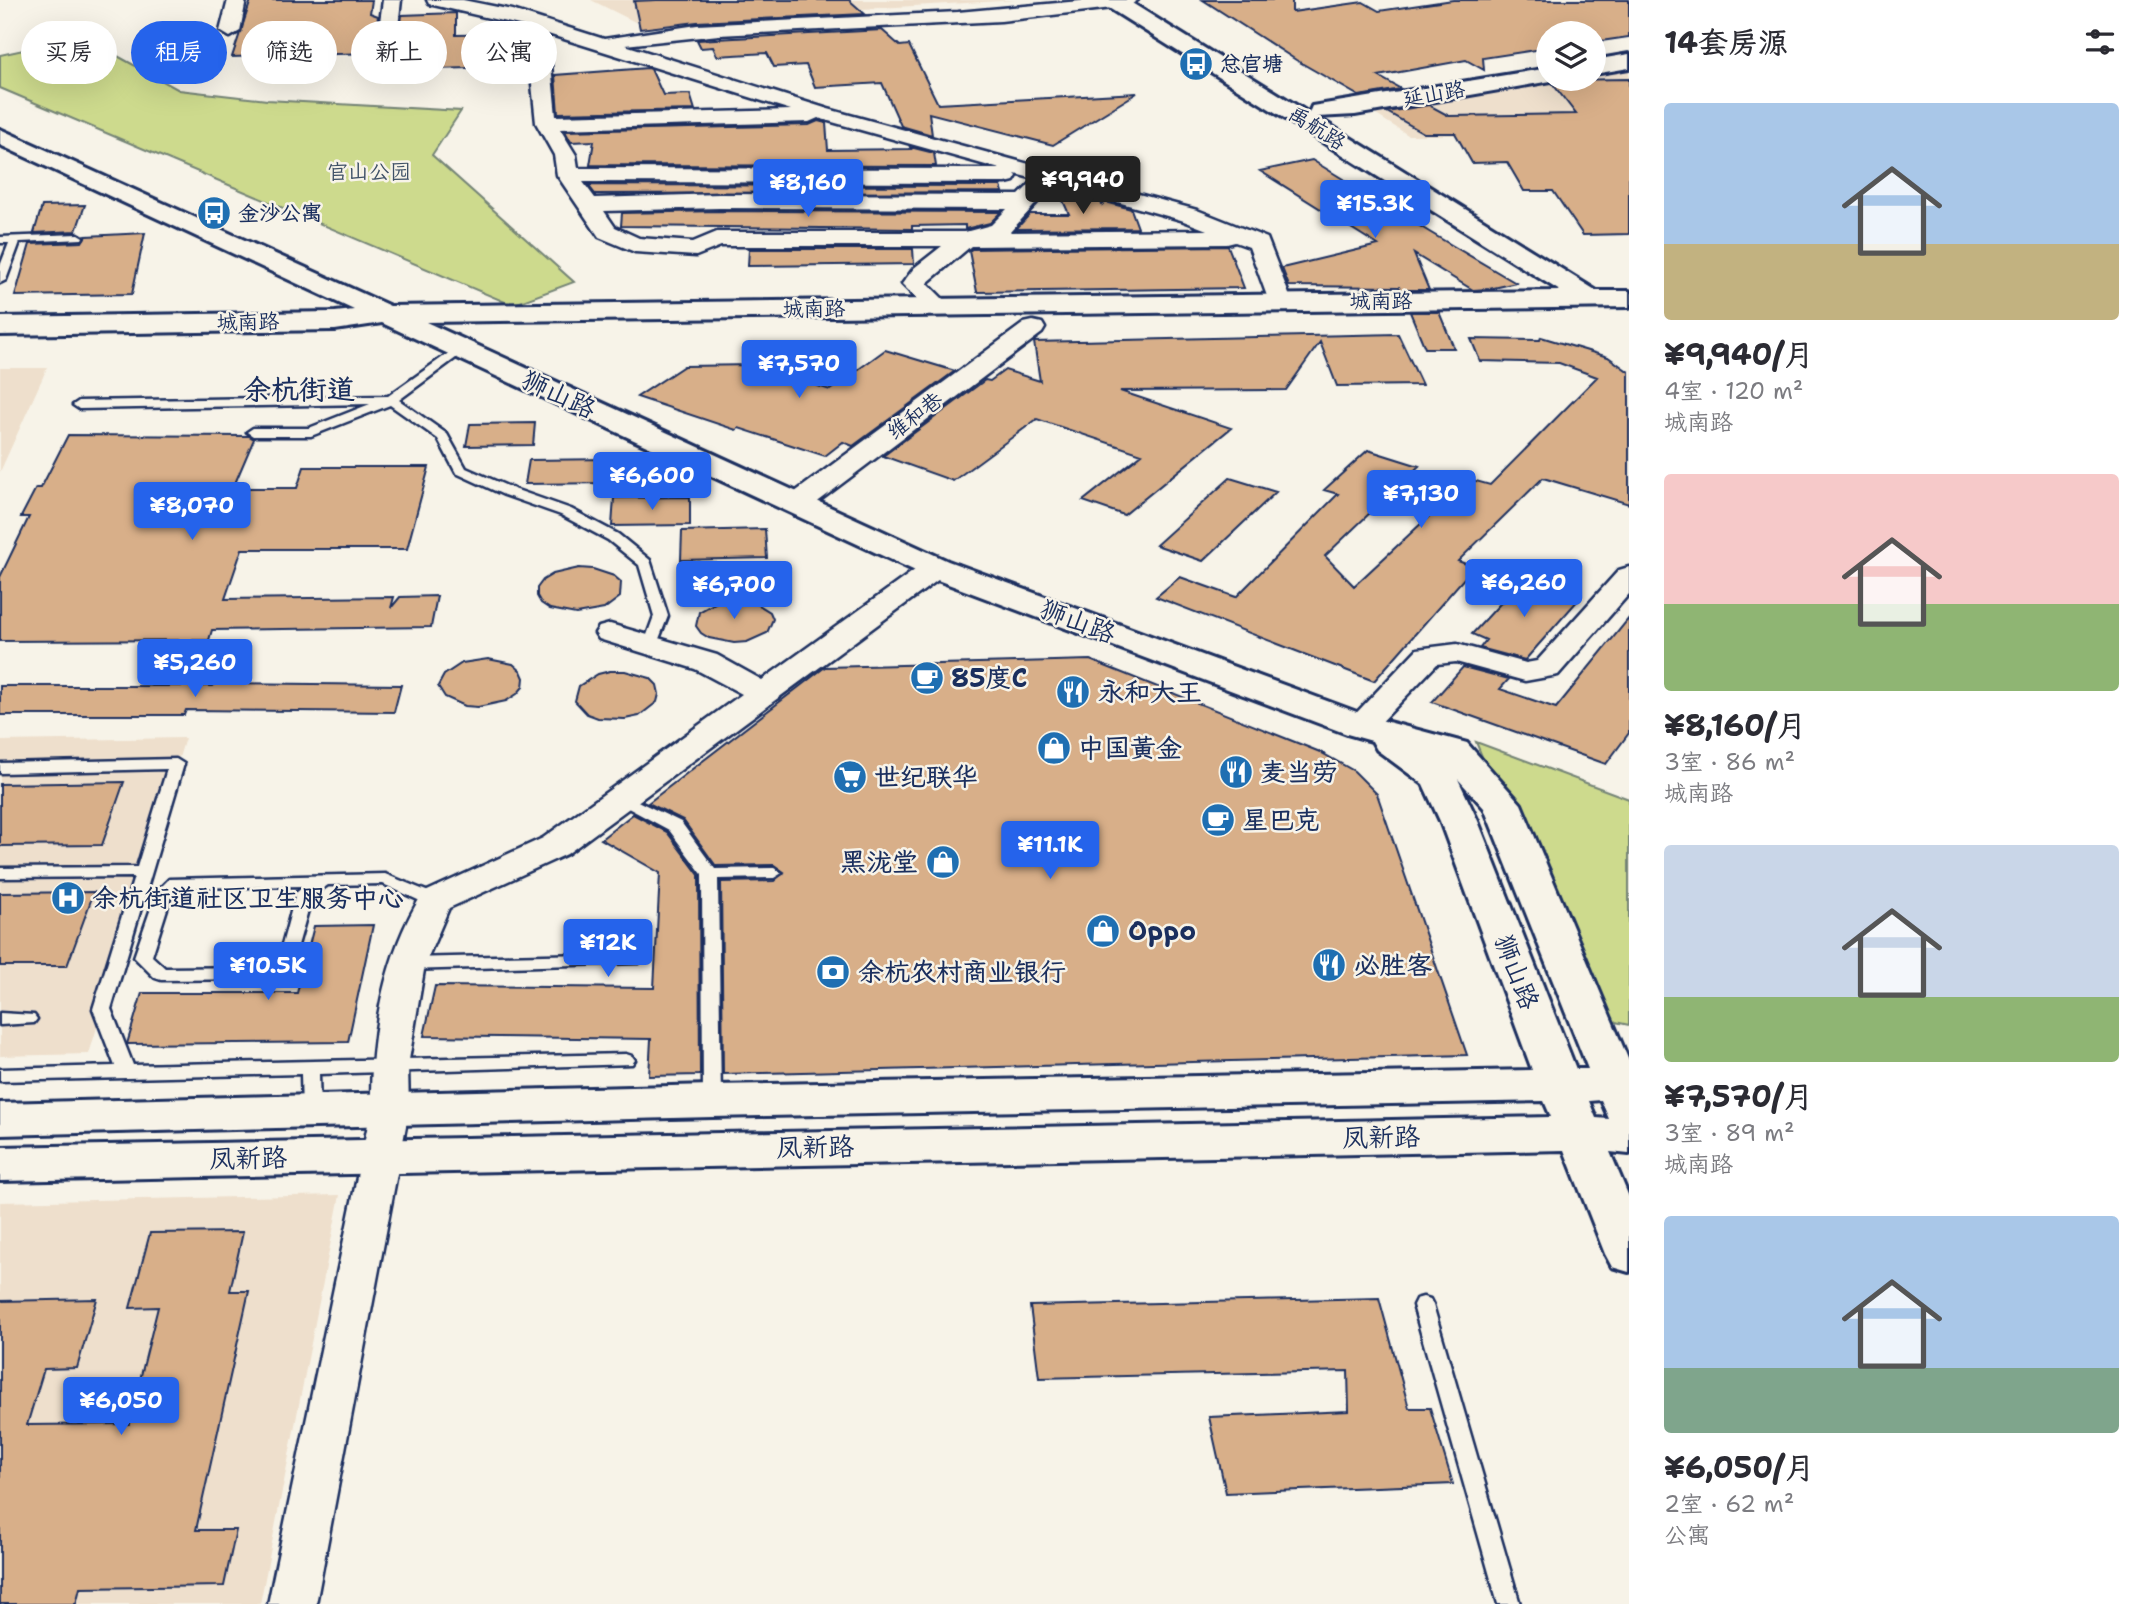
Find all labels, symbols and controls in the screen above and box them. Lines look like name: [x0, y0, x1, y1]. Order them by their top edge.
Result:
chip: 买房: [21, 21, 117, 84]
chip: 租房: [131, 21, 227, 84]
chip: 筛选: [241, 21, 337, 84]
chip: 新上: [351, 21, 447, 84]
chip: 公寓: [461, 21, 557, 84]
map controls: [1536, 21, 1606, 91]
button: layers: [1536, 21, 1606, 91]
text: 14套房源: [1664, 22, 1788, 63]
icon: filters: [2081, 23, 2119, 61]
bus stop icon: 总官塘: [1177, 45, 1215, 83]
place label: 总官塘: [1220, 50, 1283, 78]
street label: 延山路: [1401, 75, 1467, 113]
street label: 禹航路: [1283, 99, 1351, 157]
icon: home: [1829, 148, 1955, 274]
pin: ¥9,940: [1026, 156, 1140, 216]
park label: 官山公园: [327, 158, 411, 186]
pin: ¥8,160: [751, 160, 865, 219]
text: ¥9,940: [1041, 164, 1125, 194]
text: ¥8,160: [769, 167, 847, 197]
pin: ¥15.3K: [1318, 180, 1432, 240]
text: ¥15.3K: [1336, 188, 1414, 218]
bus stop icon: 金沙公寓: [195, 194, 233, 232]
place label: 金沙公寓: [238, 199, 322, 227]
street label: 城南路: [1350, 287, 1413, 315]
street label: 城南路: [782, 294, 846, 324]
street label: 城南路: [216, 307, 280, 337]
text: ¥9,940/月: [1664, 334, 1814, 375]
pin: ¥7,570: [742, 340, 856, 400]
text: ¥7,570: [758, 348, 840, 378]
street label: 狮山路: [516, 361, 602, 426]
district label: 余杭街道: [243, 370, 355, 408]
text: 4室 · 120 m²: [1664, 376, 1803, 406]
street label: 维和巷: [881, 386, 949, 446]
text: 城南路: [1664, 407, 1733, 437]
pin: ¥6,600: [595, 452, 709, 512]
text: ¥6,600: [609, 460, 695, 490]
pin: ¥7,130: [1364, 470, 1478, 530]
text: ¥7,130: [1383, 478, 1459, 508]
pin: ¥8,070: [135, 482, 249, 542]
text: ¥8,070: [150, 490, 234, 520]
icon: home: [1829, 519, 1955, 645]
pin: ¥6,260: [1467, 560, 1581, 619]
pin: ¥6,700: [677, 562, 791, 621]
text: ¥6,260: [1481, 567, 1567, 597]
text: ¥6,700: [692, 569, 776, 599]
street label: 狮山路: [1035, 590, 1121, 651]
pin: ¥5,260: [138, 640, 252, 699]
text: ¥5,260: [153, 647, 237, 677]
cafe icon: 85度C: [908, 659, 946, 697]
place label: 85度C: [951, 660, 1027, 695]
restaurant icon: 永和大王: [1054, 673, 1092, 711]
place label: 永和大王: [1098, 674, 1202, 709]
text: ¥8,160/月: [1664, 705, 1806, 746]
shop icon: 中国黄金: [1035, 729, 1073, 767]
place label: 中国黄金: [1078, 730, 1182, 765]
text: 3室 · 86 m²: [1664, 747, 1795, 777]
restaurant icon: 麦当劳: [1217, 753, 1255, 791]
place label: 麦当劳: [1260, 754, 1338, 789]
supermarket icon: 世纪联华: [831, 758, 869, 796]
place label: 世纪联华: [874, 759, 978, 794]
text: 城南路: [1664, 778, 1733, 808]
cafe icon: 星巴克: [1199, 801, 1237, 839]
place label: 星巴克: [1242, 802, 1320, 837]
pin: ¥11.1K: [993, 822, 1107, 881]
text: ¥11.1K: [1017, 829, 1083, 859]
shop icon: 黑泷堂: [924, 843, 962, 881]
place label: 黑泷堂: [840, 844, 918, 879]
hospital icon: 余杭街道社区卫生服务中心: [49, 879, 87, 917]
place label: 余杭街道社区卫生服务中心: [92, 880, 404, 915]
icon: home: [1829, 890, 1955, 1016]
shop icon: Oppo: [1084, 912, 1122, 950]
place label: Oppo: [1128, 913, 1196, 948]
pin: ¥12K: [567, 920, 649, 979]
text: ¥12K: [579, 927, 637, 957]
street label: 狮山路: [1487, 929, 1548, 1015]
pin: ¥10.5K: [211, 942, 325, 1002]
restaurant icon: 必胜客: [1310, 946, 1348, 984]
place label: 必胜客: [1354, 947, 1432, 982]
text: ¥10.5K: [230, 950, 306, 980]
bank icon: 余杭农村商业银行: [814, 953, 852, 991]
place label: 余杭农村商业银行: [858, 954, 1066, 989]
text: ¥7,570/月: [1664, 1076, 1813, 1117]
street label: 凤新路: [1342, 1118, 1420, 1155]
text: 3室 · 89 m²: [1664, 1118, 1795, 1148]
street label: 凤新路: [776, 1128, 854, 1165]
street label: 凤新路: [209, 1139, 287, 1176]
text: 城南路: [1664, 1149, 1733, 1179]
icon: home: [1829, 1261, 1955, 1387]
pin: ¥6,050: [64, 1378, 178, 1437]
text: ¥6,050: [79, 1385, 163, 1415]
text: ¥6,050/月: [1664, 1447, 1814, 1488]
text: 2室 · 62 m²: [1664, 1489, 1794, 1519]
text: 公寓: [1664, 1520, 1710, 1550]

